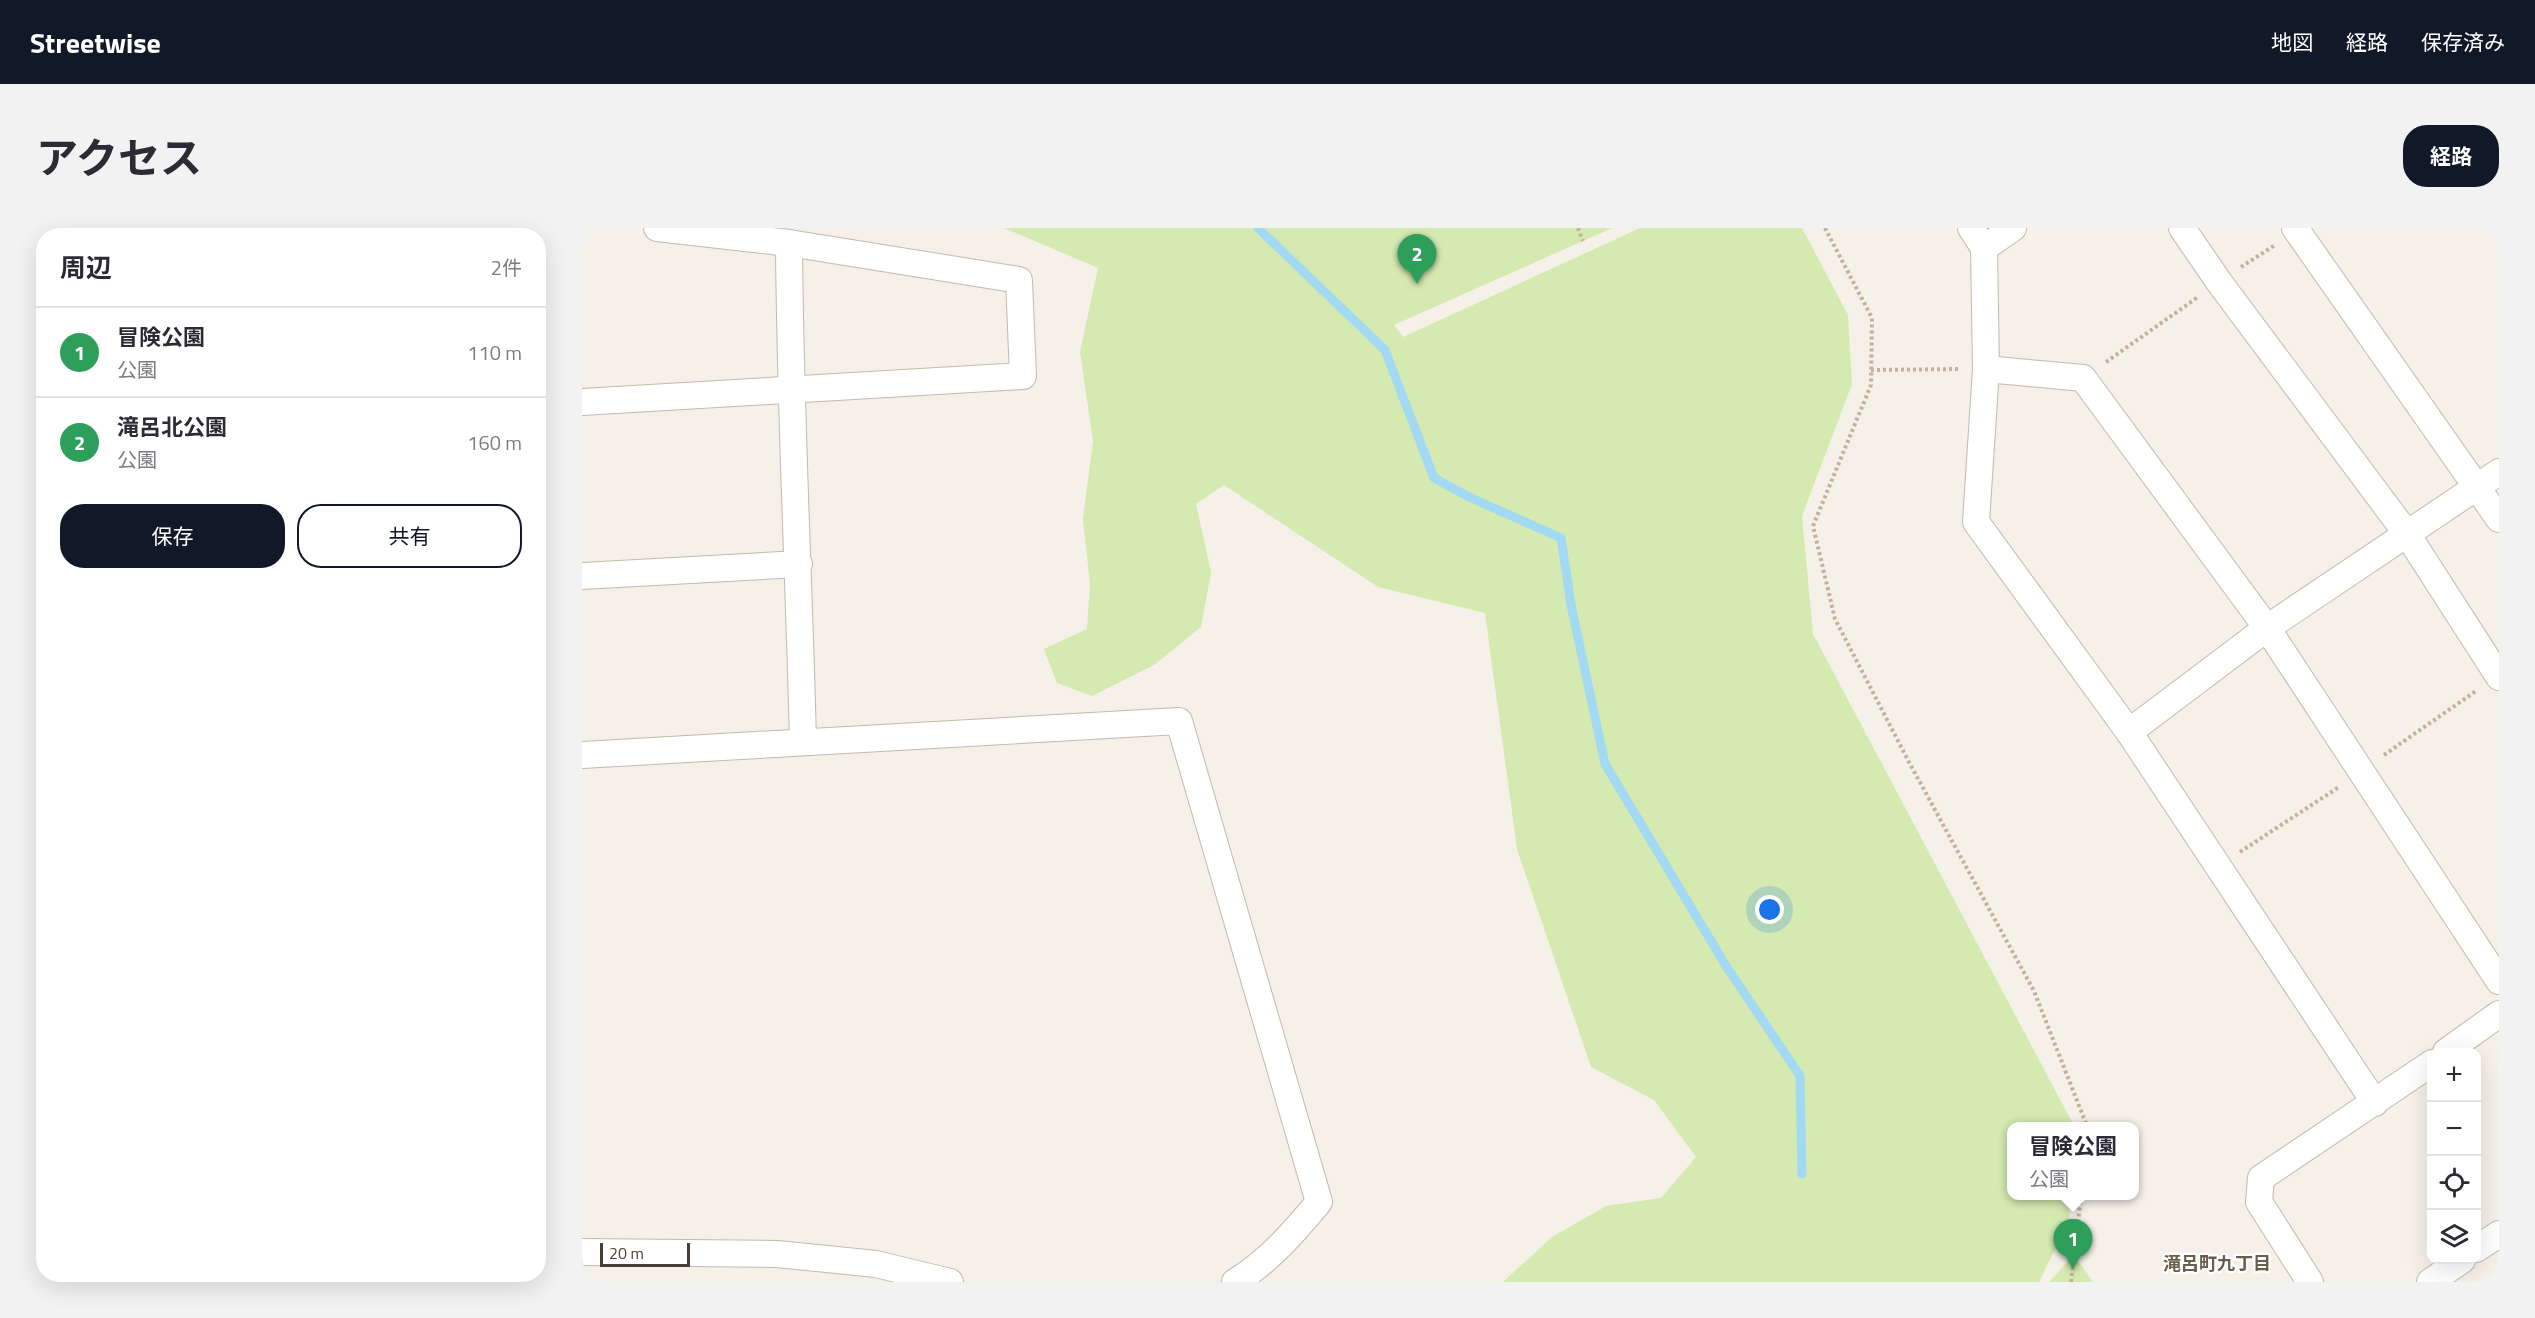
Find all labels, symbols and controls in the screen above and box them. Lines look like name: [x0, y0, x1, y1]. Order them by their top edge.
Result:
text: Streetwise: [30, 21, 161, 64]
text: 地図: [2271, 26, 2313, 58]
text: 経路: [2346, 26, 2388, 58]
text: 保存済み: [2421, 26, 2505, 58]
text: アクセス: [36, 125, 202, 189]
button: 経路: [2403, 125, 2499, 187]
pin: 2: [1398, 235, 1436, 284]
text: 周辺: [60, 248, 112, 287]
text: 2件: [491, 252, 522, 283]
text: 冒険公園: [117, 320, 205, 354]
text: 1: [74, 337, 85, 368]
text: 110 m: [467, 337, 522, 368]
text: 公園: [117, 354, 157, 385]
text: 滝呂北公園: [117, 410, 227, 444]
text: 2: [74, 427, 85, 458]
text: 160 m: [467, 427, 522, 458]
text: 公園: [117, 444, 157, 475]
button: 保存: [60, 504, 285, 568]
button: 共有: [297, 504, 522, 568]
your location: [1755, 895, 1784, 924]
map controls: [2427, 1048, 2481, 1264]
button: +: [2427, 1048, 2481, 1102]
button: −: [2427, 1102, 2481, 1156]
popup: [2007, 1122, 2139, 1200]
text: 冒険公園: [2029, 1129, 2117, 1163]
button: locate: [2427, 1156, 2481, 1210]
text: 公園: [2029, 1163, 2069, 1194]
button: layers: [2427, 1210, 2481, 1264]
pin: 1: [2054, 1220, 2092, 1269]
scale bar: [600, 1240, 690, 1268]
text: 20 m: [609, 1241, 644, 1265]
district label: 滝呂町九丁目: [2163, 1250, 2271, 1277]

